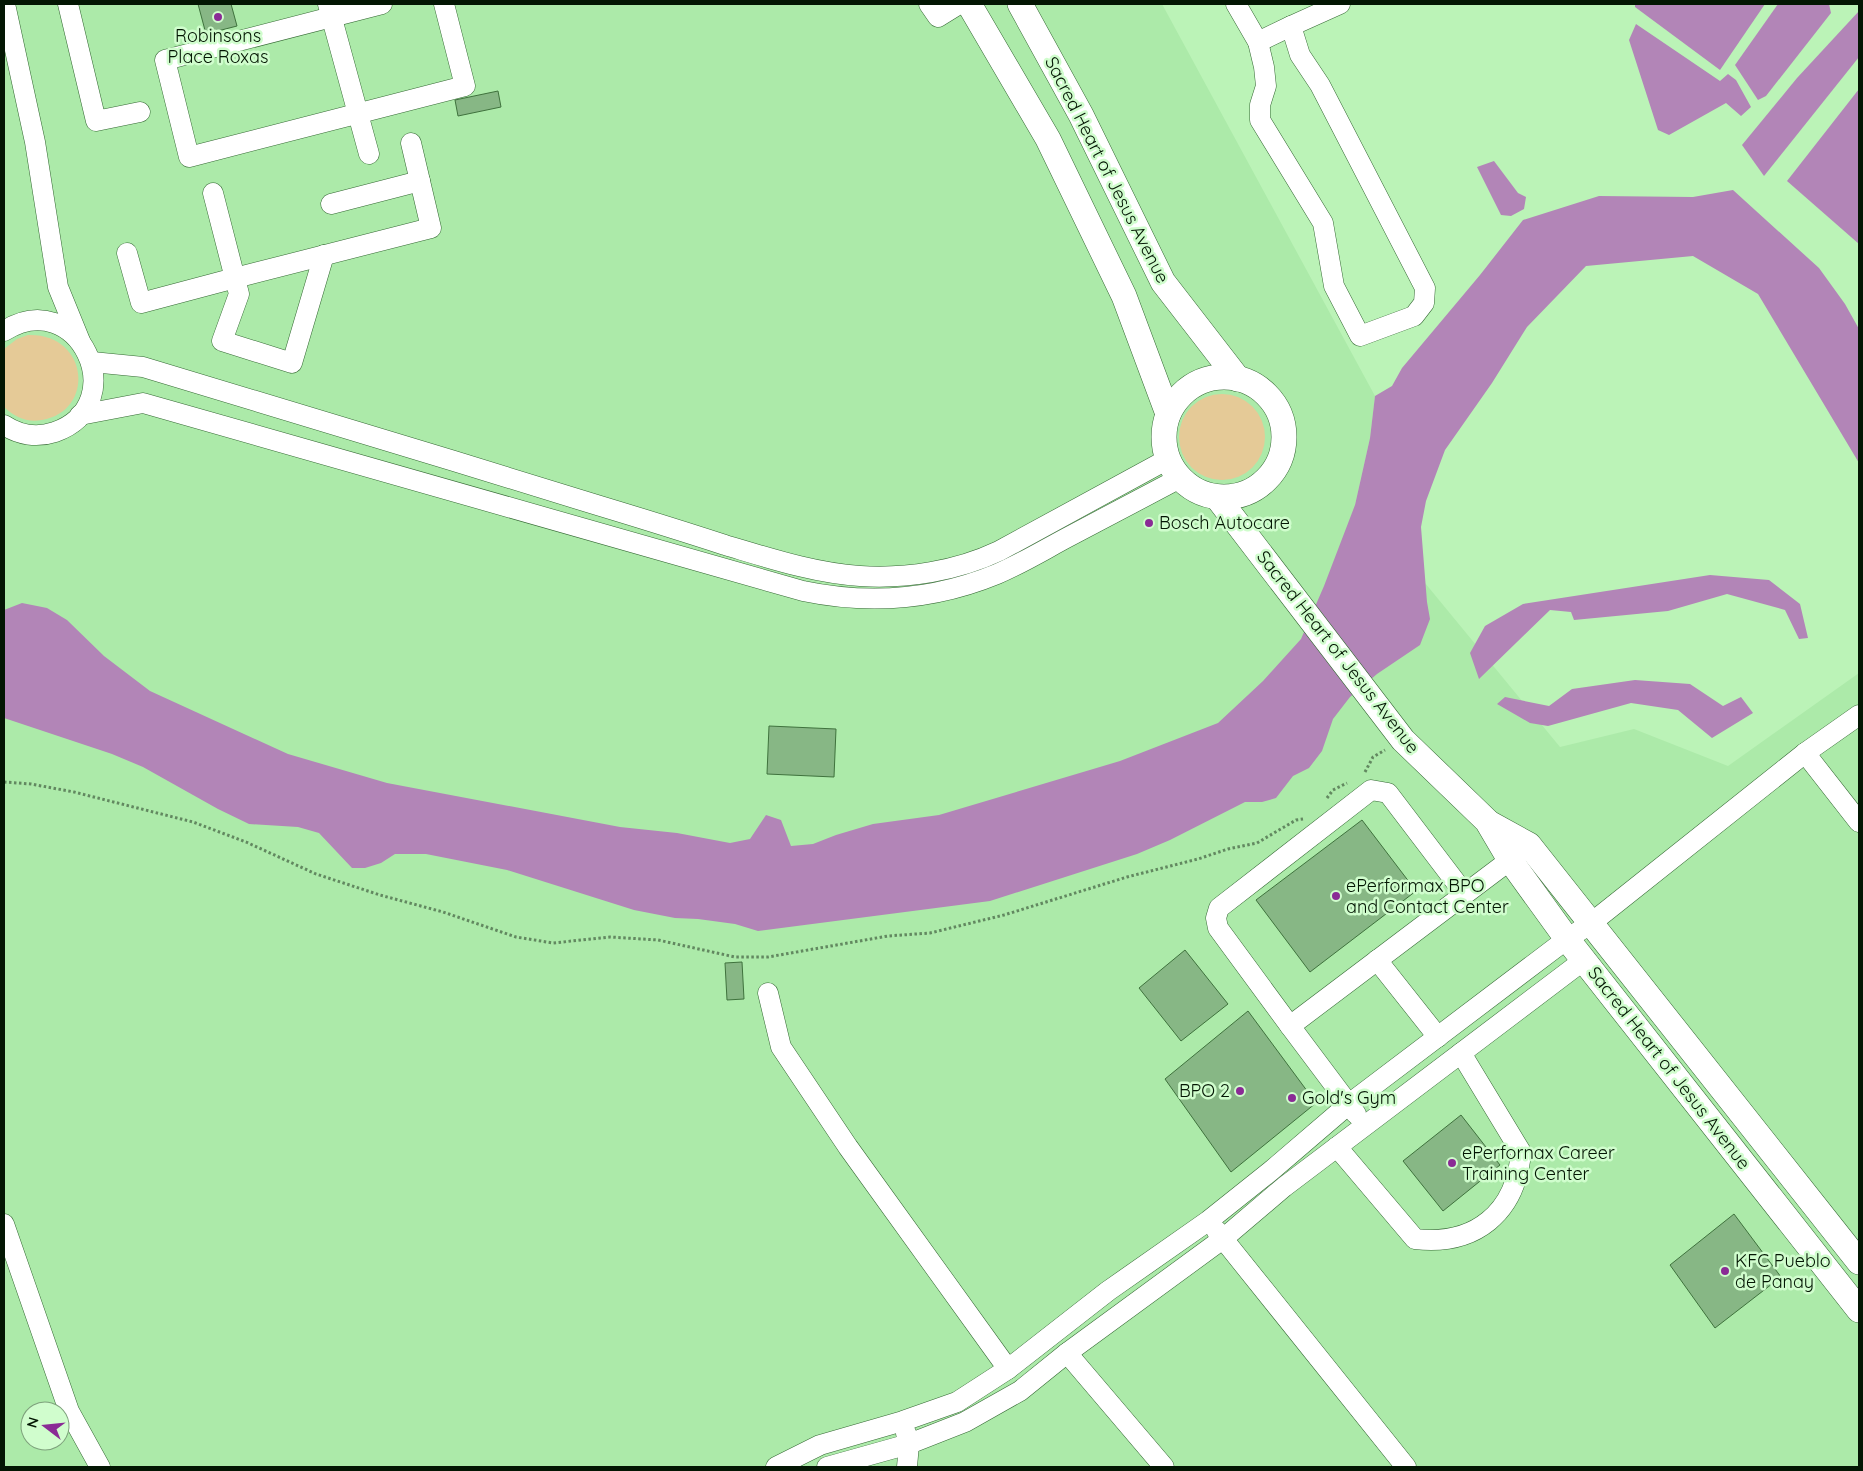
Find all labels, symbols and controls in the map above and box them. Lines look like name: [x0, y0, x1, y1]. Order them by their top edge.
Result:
marker: Robinsons Place Roxas: [212, 11, 224, 23]
place label: Robinsons Place Roxas: [168, 24, 268, 68]
street label: Sacred Heart of Jesus Avenue: [1040, 53, 1175, 287]
place label: Bosch Autocare: [1159, 511, 1290, 534]
marker: Bosch Autocare: [1143, 517, 1155, 529]
street label: Sacred Heart of Jesus Avenue: [1252, 546, 1425, 758]
place label: ePerformax BPO and Contact Center: [1346, 874, 1509, 918]
marker: ePerformax BPO and Contact Center: [1330, 890, 1342, 902]
street label: Sacred Heart of Jesus Avenue: [1583, 962, 1756, 1174]
place label: BPO 2: [1179, 1079, 1230, 1102]
marker: BPO 2: [1234, 1085, 1246, 1097]
place label: Gold's Gym: [1302, 1086, 1396, 1109]
marker: Gold's Gym: [1286, 1092, 1298, 1104]
place label: ePerfornax Career Training Center: [1462, 1141, 1615, 1185]
marker: ePerfornax Career Training Center: [1446, 1157, 1458, 1169]
place label: KFC Pueblo de Panay: [1735, 1249, 1831, 1293]
marker: KFC Pueblo de Panay: [1719, 1265, 1731, 1277]
north arrow: [20, 1401, 70, 1451]
text: N: [22, 1415, 43, 1430]

